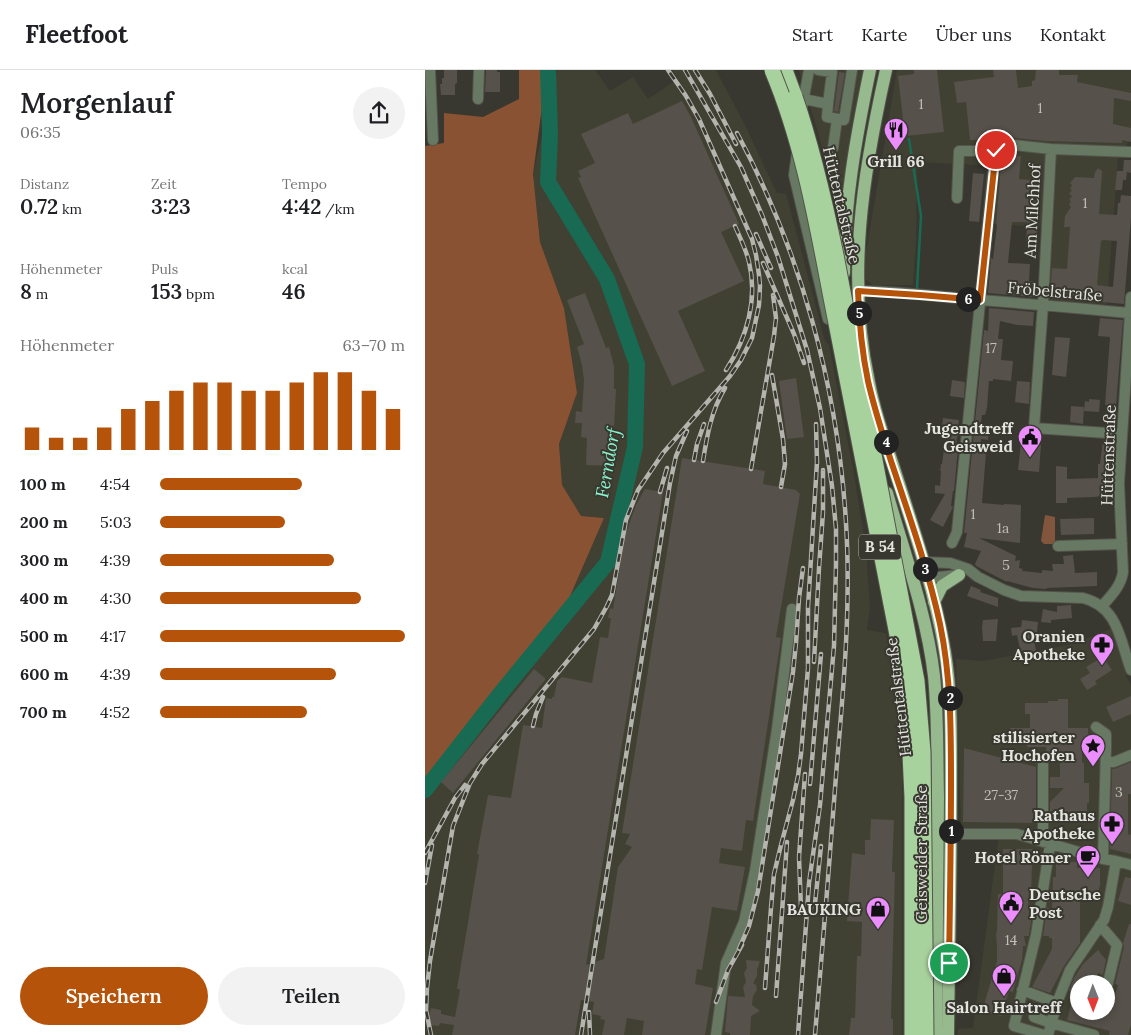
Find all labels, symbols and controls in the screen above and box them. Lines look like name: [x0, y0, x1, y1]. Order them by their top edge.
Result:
text: Fleetfoot: [25, 19, 128, 50]
text: Start: [792, 23, 833, 46]
text: Karte: [861, 23, 907, 46]
text: Über uns: [935, 23, 1012, 46]
text: Kontakt: [1040, 23, 1106, 46]
text: Morgenlauf: [20, 85, 173, 121]
button: share: [353, 87, 405, 139]
house number: 1: [918, 95, 924, 113]
house number: 1: [1037, 99, 1043, 117]
restaurant icon: Grill 66: [883, 117, 909, 151]
text: 06:35: [20, 122, 61, 142]
pin: [975, 129, 1017, 171]
icon: check: [982, 136, 1010, 164]
street label: Hüttentalstraße: [819, 145, 865, 266]
place label: Grill 66: [867, 151, 925, 171]
street label: Am Milchhof: [1019, 162, 1045, 260]
text: Distanz: [20, 175, 69, 193]
text: Zeit: [151, 175, 177, 193]
text: Tempo: [282, 175, 327, 193]
text: 0.72: [20, 193, 58, 220]
text: 3:23: [151, 193, 191, 220]
text: 4:42: [282, 193, 321, 220]
house number: 1: [1082, 194, 1088, 212]
text: km: [58, 200, 82, 218]
text: /km: [321, 200, 355, 218]
text: Höhenmeter: [20, 260, 102, 278]
text: Puls: [151, 260, 178, 278]
text: kcal: [282, 260, 308, 278]
street label: Fröbelstraße: [1007, 277, 1104, 305]
text: 8: [20, 278, 32, 305]
text: 153: [151, 278, 182, 305]
text: 46: [282, 278, 306, 305]
text: m: [32, 285, 48, 303]
text: bpm: [182, 285, 215, 303]
pin: 6: [955, 286, 981, 312]
text: 6: [964, 290, 973, 308]
pin: 5: [847, 300, 871, 326]
text: 5: [856, 304, 863, 322]
text: Höhenmeter: [20, 335, 114, 355]
text: 63–70 m: [343, 335, 405, 355]
house number: 17: [985, 339, 997, 357]
street label: Hüttenstraße: [1096, 404, 1120, 506]
place label: Jugendtreff Geisweid: [925, 418, 1014, 456]
water label: Ferndorf: [590, 424, 625, 500]
public building icon: Jugendtreff Geisweid: [1017, 424, 1043, 458]
pin: 4: [873, 430, 899, 454]
text: 4: [883, 433, 890, 451]
text: 100 m: [20, 474, 66, 494]
text: 4:54: [100, 474, 130, 494]
house number: 1: [970, 505, 976, 523]
text: 200 m: [20, 512, 68, 532]
text: 5:03: [100, 512, 132, 532]
house number: 1a: [997, 519, 1009, 537]
road number: B 54: [859, 534, 901, 560]
text: 300 m: [20, 550, 68, 570]
text: 4:39: [100, 550, 131, 570]
pin: 3: [913, 556, 937, 582]
house number: 5: [1002, 556, 1010, 574]
text: 3: [922, 560, 929, 578]
text: 400 m: [20, 588, 68, 608]
text: 4:30: [100, 588, 132, 608]
text: 500 m: [20, 626, 68, 646]
text: 4:17: [100, 626, 126, 646]
place label: Oranien Apotheke: [1013, 626, 1085, 664]
pharmacy icon: Oranien Apotheke: [1089, 632, 1115, 666]
street label: Hüttentalstraße: [881, 636, 915, 758]
text: 600 m: [20, 664, 68, 684]
text: 4:39: [100, 664, 131, 684]
pin: 2: [937, 686, 963, 710]
text: 2: [947, 689, 954, 707]
text: 700 m: [20, 702, 67, 722]
text: 4:52: [100, 702, 130, 722]
place label: stilisierter Hochofen: [993, 727, 1075, 765]
place icon: stilisierter Hochofen: [1080, 733, 1106, 767]
house number: 3: [1115, 783, 1123, 801]
street label: Geisweider Straße: [911, 785, 931, 923]
house number: 27-37: [984, 786, 1019, 804]
place label: Rathaus Apotheke: [1023, 805, 1095, 843]
pharmacy icon: Rathaus Apotheke: [1099, 811, 1125, 845]
pin: 1: [939, 818, 963, 844]
text: 1: [949, 822, 954, 840]
cafe icon: Hotel Römer: [1075, 844, 1101, 878]
place label: Hotel Römer: [974, 847, 1071, 867]
place label: Deutsche Post: [1029, 884, 1101, 922]
public building icon: Deutsche Post: [998, 890, 1024, 924]
shop icon: BAUKING: [865, 896, 891, 930]
place label: BAUKING: [787, 899, 861, 919]
house number: 14: [1005, 931, 1018, 949]
pin: [928, 942, 970, 984]
icon: arrive: [935, 949, 963, 977]
shop icon: Salon Hairtreff: [991, 963, 1017, 997]
button: Speichern: [20, 967, 208, 1025]
button: Teilen: [218, 967, 405, 1025]
north arrow: [1070, 975, 1115, 1020]
map controls: [1070, 975, 1115, 1020]
place label: Salon Hairtreff: [946, 997, 1063, 1017]

